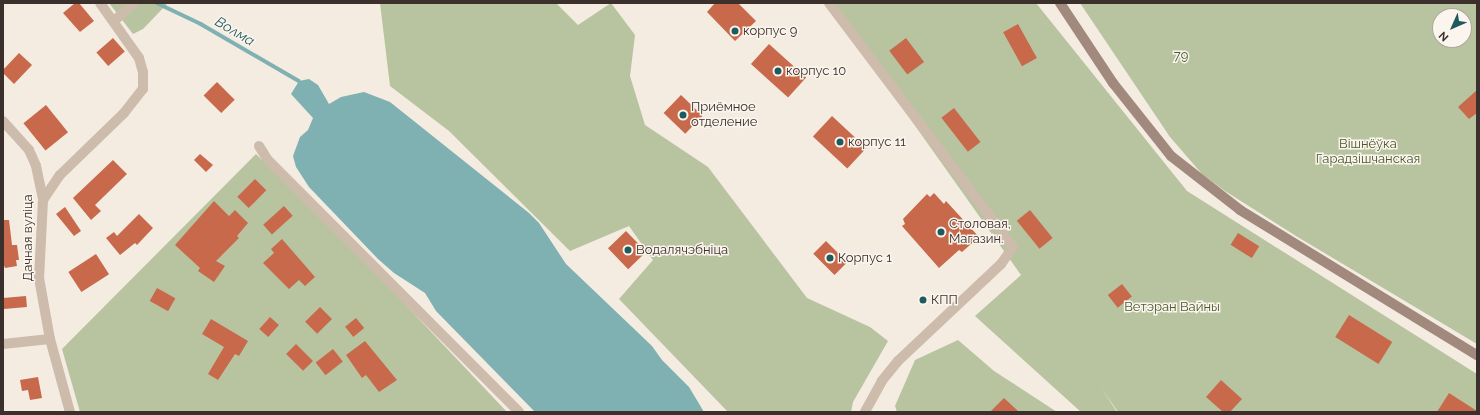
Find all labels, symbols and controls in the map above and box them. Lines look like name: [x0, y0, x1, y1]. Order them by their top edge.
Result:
north arrow: [1432, 8, 1472, 48]
water label: Волма: [212, 13, 258, 49]
place label: корпус 9: [743, 23, 797, 39]
marker: корпус 9: [730, 26, 740, 36]
text: N: [1436, 29, 1451, 44]
park label: 79: [1174, 48, 1188, 64]
place label: корпус 10: [786, 63, 846, 79]
marker: корпус 10: [773, 66, 783, 76]
place label: Приёмное отделение: [691, 100, 757, 131]
marker: Приёмное отделение: [678, 110, 688, 120]
place label: корпус 11: [848, 134, 906, 150]
marker: корпус 11: [835, 137, 845, 147]
park label: Вішнёўка Гарадзішчанская: [1316, 137, 1420, 168]
street label: Дачная вуліца: [20, 194, 36, 282]
place label: Столовая, Магазин.: [949, 217, 1011, 248]
marker: Столовая, Магазин.: [936, 227, 946, 237]
place label: Водалячэбніца: [636, 242, 728, 258]
marker: Водалячэбніца: [623, 245, 633, 255]
place label: Корпус 1: [838, 250, 892, 266]
marker: Корпус 1: [825, 253, 835, 263]
place label: КПП: [931, 292, 958, 308]
marker: КПП: [918, 295, 928, 305]
park label: Ветэран Вайны: [1124, 299, 1220, 315]

